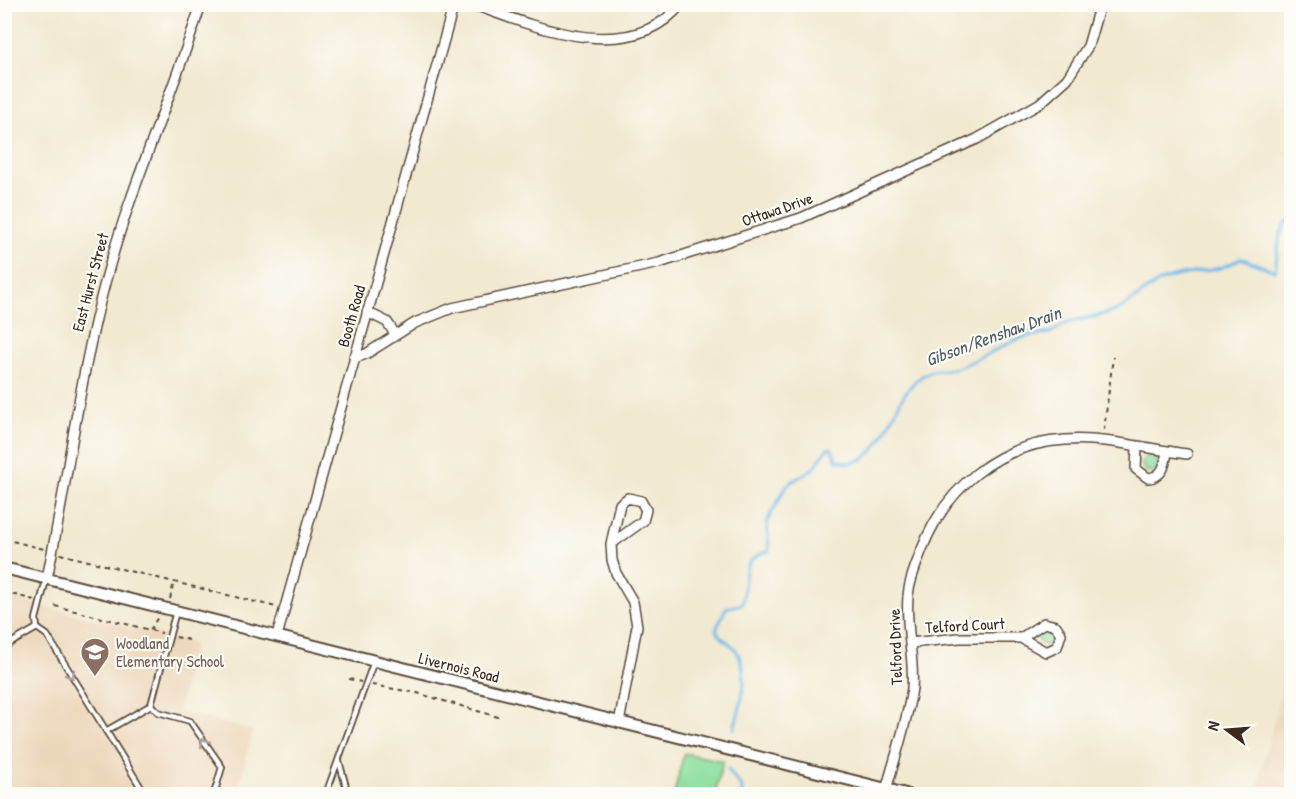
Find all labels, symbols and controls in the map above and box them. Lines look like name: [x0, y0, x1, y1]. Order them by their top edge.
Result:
street label: Ottawa Drive: [739, 186, 816, 231]
street label: East Hurst Street: [66, 230, 114, 334]
street label: Booth Road: [332, 283, 370, 349]
water label: Gibson/Renshaw Drain: [922, 299, 1066, 372]
street label: Telford Drive: [883, 608, 907, 686]
street label: Telford Court: [925, 612, 1006, 638]
place label: Woodland Elementary School: [116, 632, 225, 672]
school or university icon: Woodland Elementary School: [79, 636, 111, 678]
street label: Livernois Road: [417, 646, 501, 688]
one-way arrow: [64, 669, 76, 679]
north arrow: [1197, 700, 1257, 760]
text: N: [1201, 718, 1224, 733]
one-way arrow: [201, 738, 212, 749]

